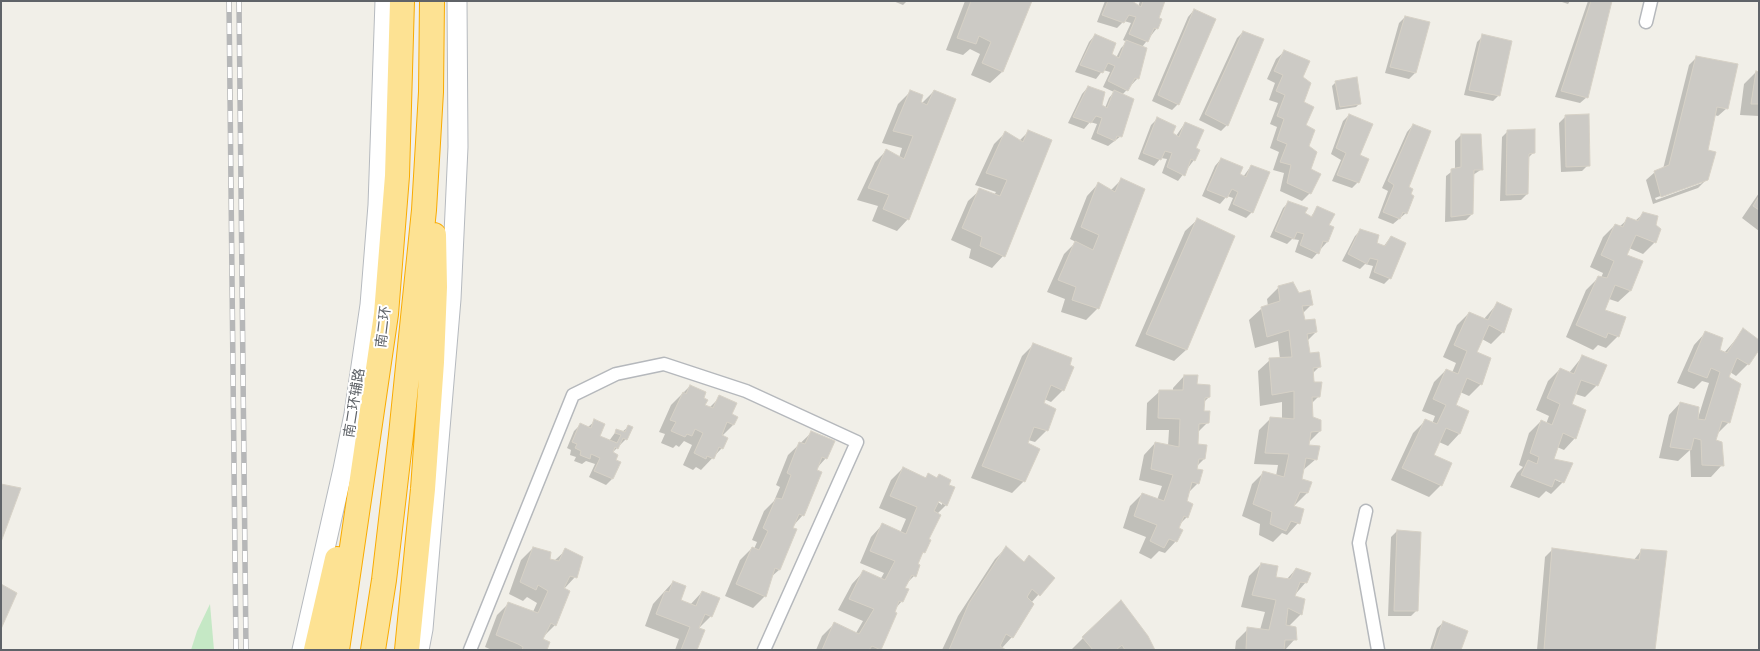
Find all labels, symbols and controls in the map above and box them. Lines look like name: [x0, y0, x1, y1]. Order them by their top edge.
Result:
street label: 南二环: [373, 305, 395, 349]
street label: 南二环辅路: [341, 367, 369, 439]

